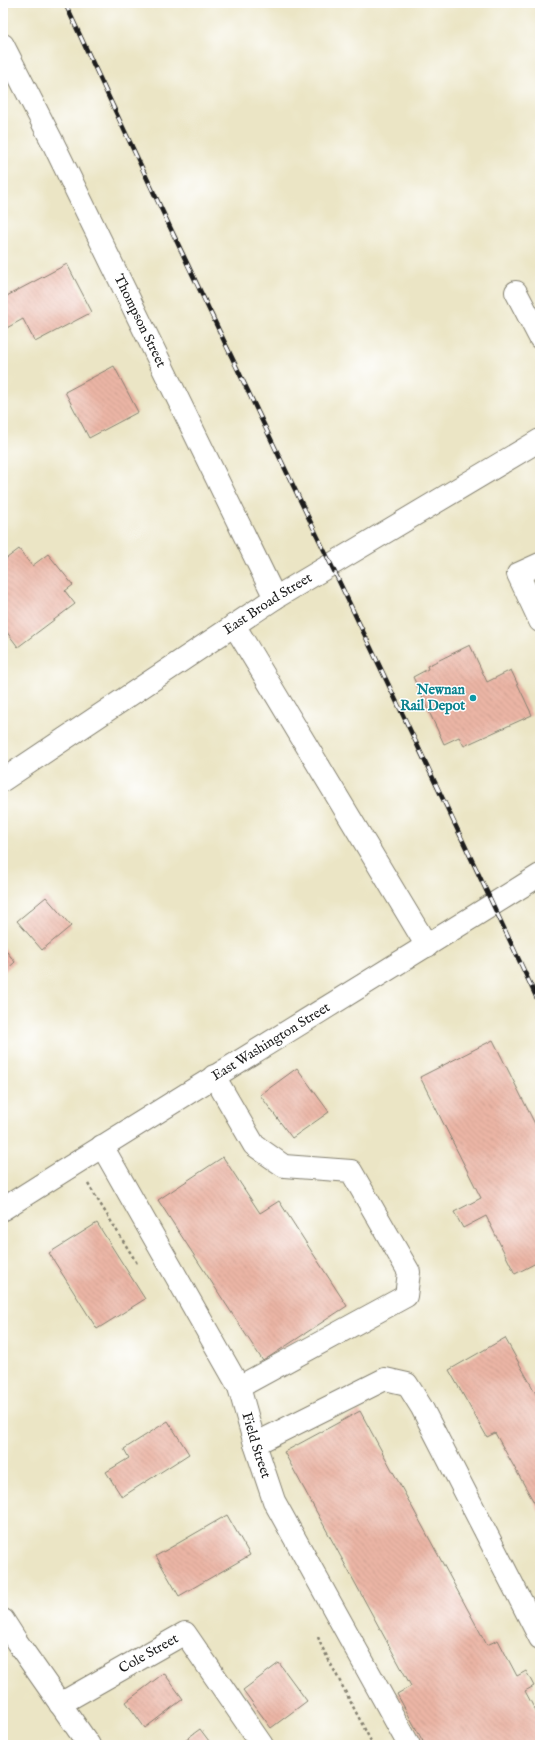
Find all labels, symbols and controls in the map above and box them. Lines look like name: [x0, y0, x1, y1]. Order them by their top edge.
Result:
street label: Thompson Street: [109, 271, 170, 371]
street label: East Broad Street: [220, 569, 316, 639]
place label: Newnan Rail Depot: [400, 681, 466, 715]
marker: Newnan Rail Depot: [468, 693, 478, 703]
street label: East Washington Street: [208, 998, 334, 1085]
street label: Field Street: [238, 1410, 275, 1481]
street label: Cole Street: [116, 1629, 182, 1678]

